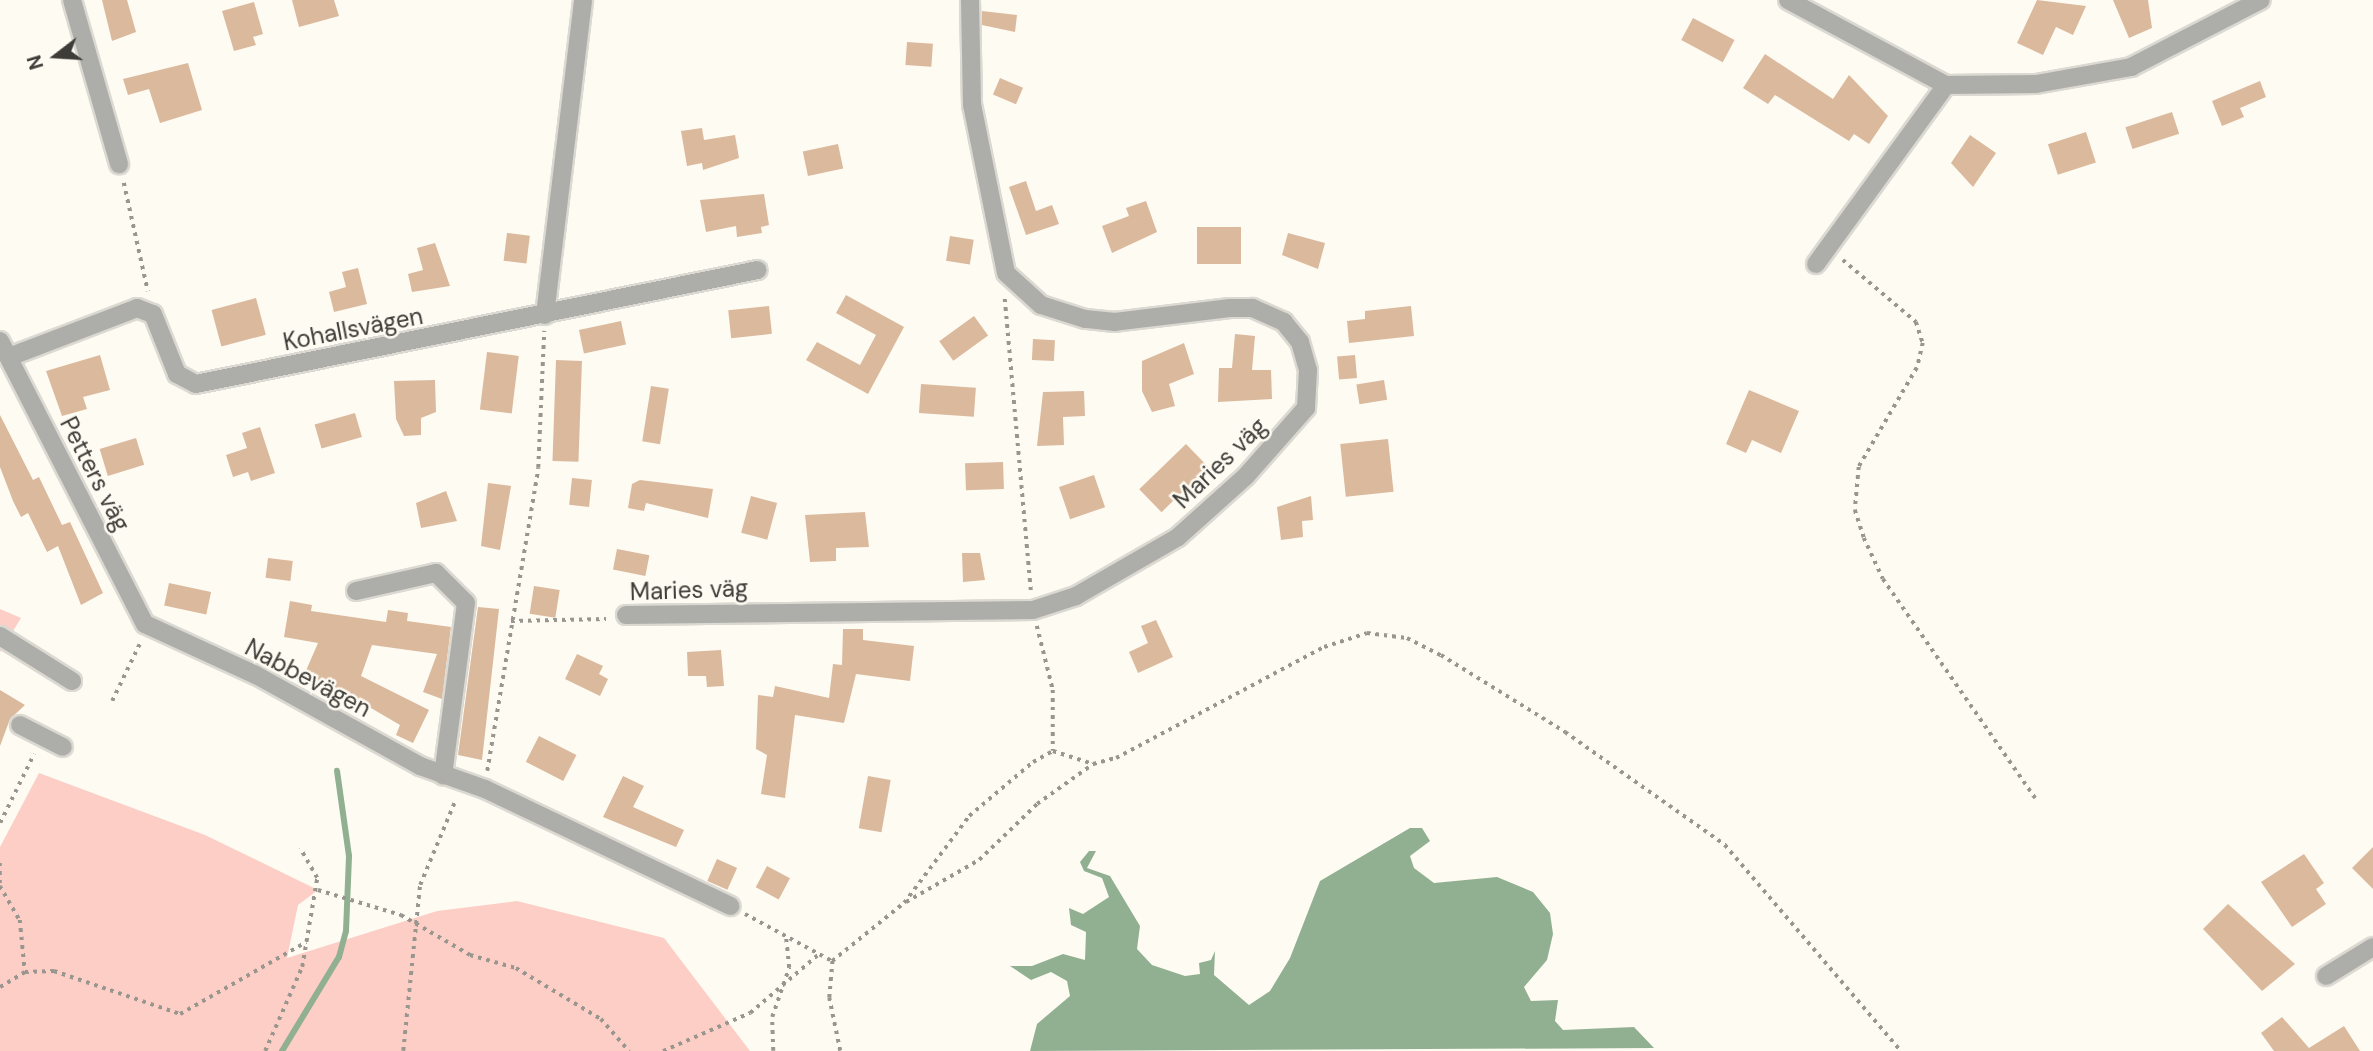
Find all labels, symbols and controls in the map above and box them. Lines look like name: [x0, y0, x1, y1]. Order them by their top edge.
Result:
north arrow: [21, 21, 91, 91]
text: N: [21, 52, 49, 73]
street label: Kohallsvägen: [281, 301, 425, 357]
street label: Petters väg: [54, 412, 136, 536]
street label: Maries väg: [1167, 412, 1273, 514]
street label: Maries väg: [629, 574, 749, 606]
street label: Nabbevägen: [240, 633, 376, 723]

